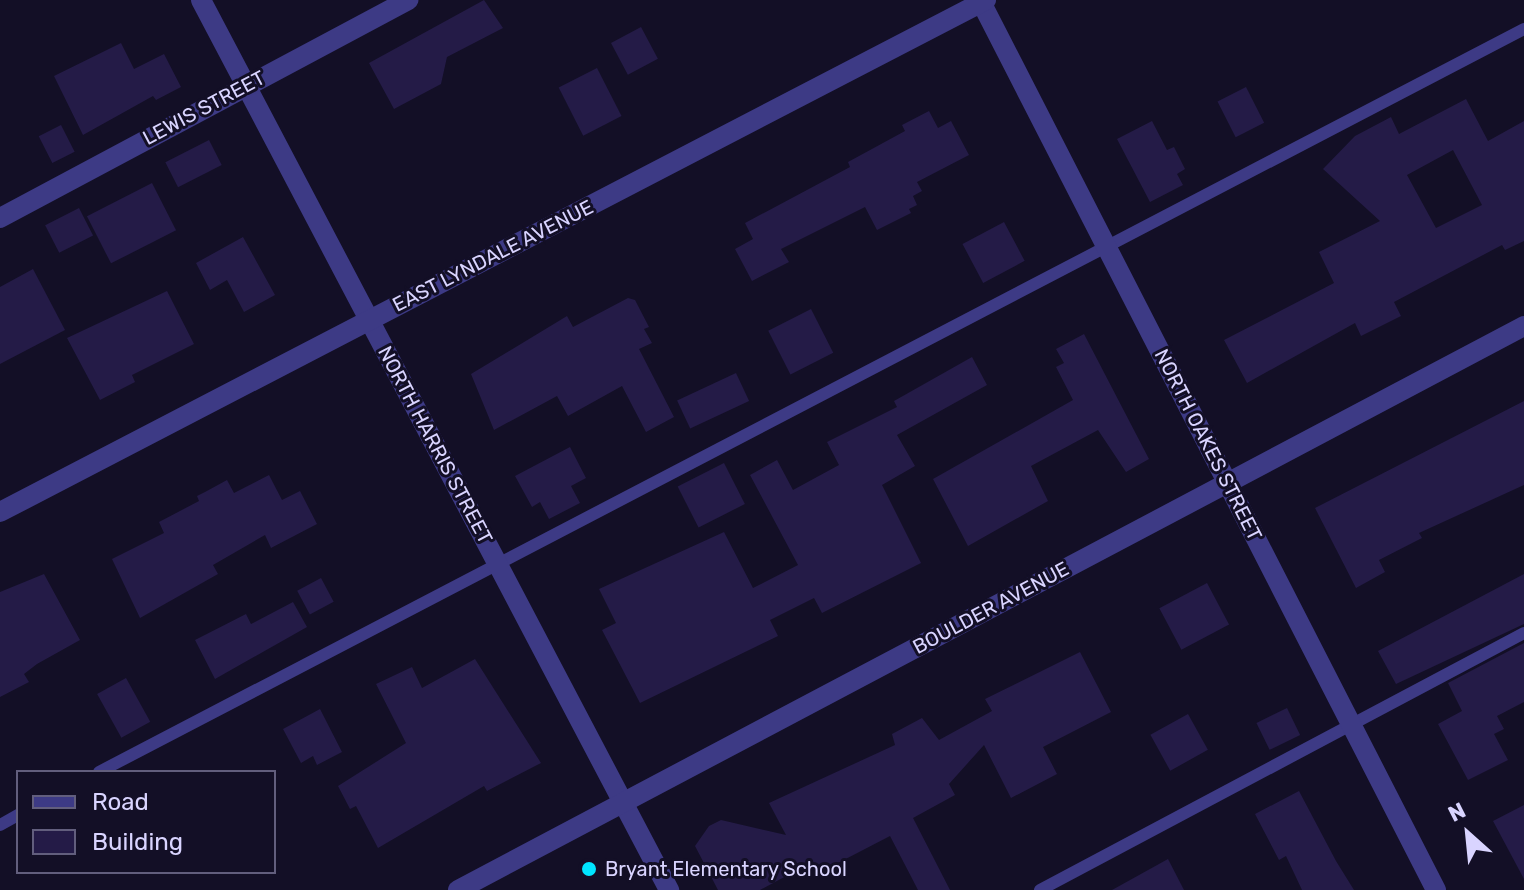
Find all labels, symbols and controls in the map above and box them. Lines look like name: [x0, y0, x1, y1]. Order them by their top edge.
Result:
street label: LEWIS STREET: [139, 66, 269, 150]
street label: EAST LYNDALE AVENUE: [388, 195, 598, 317]
street label: NORTH HARRIS STREET: [373, 342, 497, 548]
street label: NORTH OAKES STREET: [1149, 345, 1267, 545]
street label: BOULDER AVENUE: [909, 557, 1073, 659]
legend: [16, 770, 276, 874]
text: Road: [92, 788, 149, 816]
north arrow: [1428, 794, 1508, 874]
text: N: [1444, 797, 1470, 828]
text: Building: [92, 828, 183, 856]
place label: Bryant Elementary School: [605, 857, 847, 881]
marker: Bryant Elementary School: [580, 860, 598, 878]

